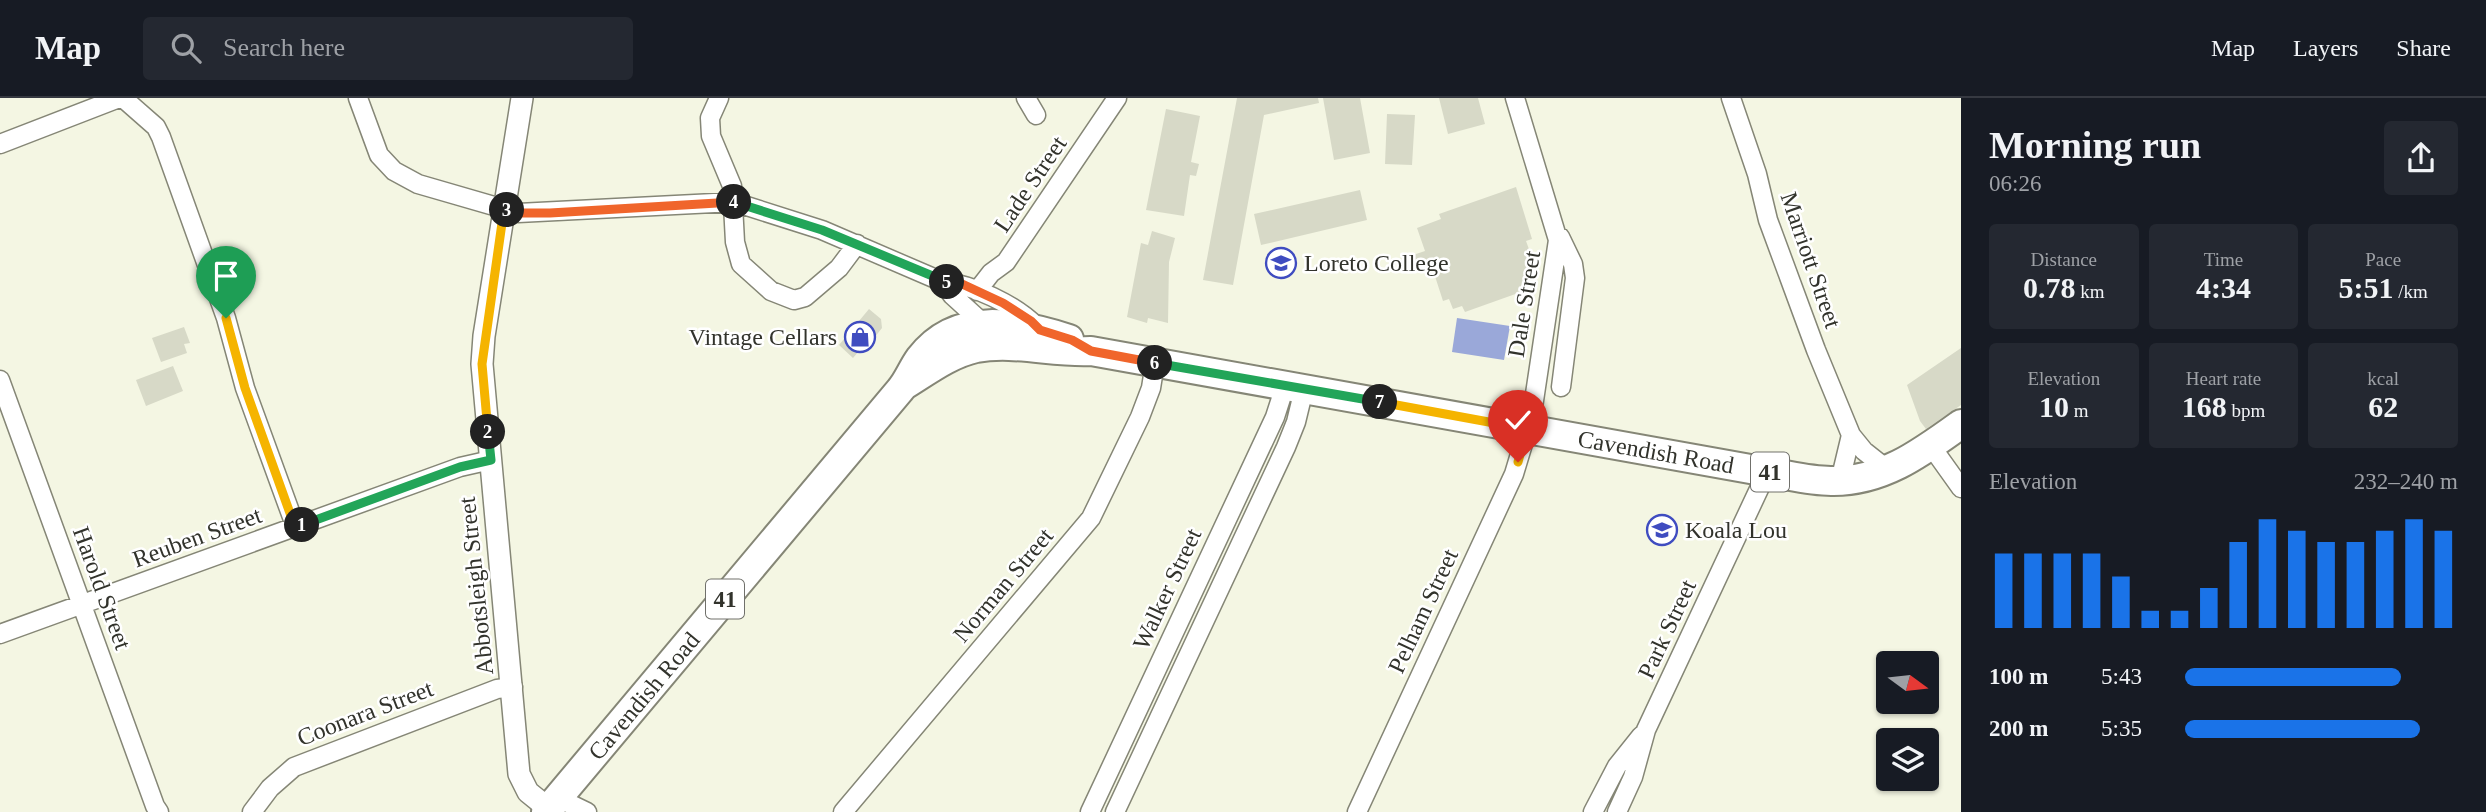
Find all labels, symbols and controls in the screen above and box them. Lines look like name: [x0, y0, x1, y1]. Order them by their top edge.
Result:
search box: [143, 17, 633, 80]
icon: search: [167, 29, 205, 67]
text: Map: [35, 30, 101, 66]
text: Search here: [223, 33, 345, 62]
text: Map: [2211, 35, 2255, 61]
text: Layers: [2293, 35, 2358, 61]
text: Share: [2396, 35, 2451, 61]
button: share: [2384, 121, 2458, 195]
text: Morning run: [1989, 124, 2201, 166]
street label: Lade Street: [988, 131, 1072, 237]
text: 06:26: [1989, 171, 2041, 196]
pin: 4: [716, 184, 752, 220]
street label: Marriott Street: [1776, 189, 1847, 332]
text: 4: [729, 191, 738, 212]
pin: 3: [490, 192, 524, 228]
text: 3: [502, 199, 511, 220]
pin: [196, 246, 256, 318]
school or university icon: Loreto College: [1264, 246, 1298, 280]
street label: Dale Street: [1503, 249, 1545, 359]
text: Distance: [2031, 249, 2097, 270]
text: Time: [2204, 249, 2243, 270]
text: Pace: [2365, 249, 2401, 270]
place label: Loreto College: [1304, 250, 1449, 276]
icon: arrive: [207, 257, 245, 295]
pin: 5: [930, 264, 964, 300]
text: 5: [942, 271, 951, 292]
text: 0.78: [2023, 271, 2076, 304]
text: 4:34: [2196, 271, 2251, 304]
text: 5:51: [2339, 271, 2394, 304]
text: km: [2076, 281, 2105, 302]
text: /km: [2394, 281, 2428, 302]
shop icon: Vintage Cellars: [843, 320, 877, 354]
place label: Vintage Cellars: [688, 324, 837, 350]
pin: 6: [1138, 345, 1172, 380]
text: 6: [1150, 352, 1159, 373]
text: Elevation: [2027, 368, 2100, 389]
text: Heart rate: [2186, 368, 2261, 389]
text: kcal: [2367, 368, 2399, 389]
pin: 7: [1362, 384, 1398, 420]
pin: [1488, 390, 1548, 462]
text: 10: [2039, 390, 2069, 423]
text: 168: [2182, 390, 2227, 423]
text: 62: [2368, 390, 2398, 423]
text: 7: [1375, 391, 1384, 412]
text: m: [2069, 400, 2089, 421]
text: bpm: [2227, 400, 2265, 421]
icon: check: [1499, 401, 1537, 439]
pin: 2: [470, 414, 505, 450]
text: 2: [483, 421, 492, 442]
street label: Cavendish Road: [1576, 425, 1736, 479]
road number: 41: [1751, 452, 1789, 492]
text: Elevation: [1989, 469, 2077, 494]
text: 232–240 m: [2354, 469, 2458, 494]
street label: Abbotsleigh Street: [454, 495, 498, 677]
street label: Reuben Street: [129, 502, 265, 572]
pin: 1: [284, 508, 320, 542]
school or university icon: Koala Lou: [1645, 513, 1679, 547]
text: 1: [297, 514, 306, 535]
place label: Koala Lou: [1685, 517, 1787, 543]
street label: Harold Street: [68, 523, 136, 653]
street label: Norman Street: [948, 523, 1058, 647]
street label: Walker Street: [1128, 524, 1207, 654]
street label: Pelham Street: [1383, 544, 1463, 677]
street label: Park Street: [1633, 575, 1701, 683]
road number: 41: [706, 579, 744, 618]
street label: Cavendish Road: [583, 627, 705, 765]
north arrow: [1876, 651, 1939, 714]
map controls: [1876, 651, 1939, 791]
text: 100 m: [1989, 664, 2048, 689]
text: 5:43: [2101, 664, 2142, 689]
street label: Coonara Street: [293, 675, 437, 751]
text: 200 m: [1989, 716, 2048, 741]
text: 5:35: [2101, 716, 2142, 741]
button: layers: [1876, 728, 1939, 791]

